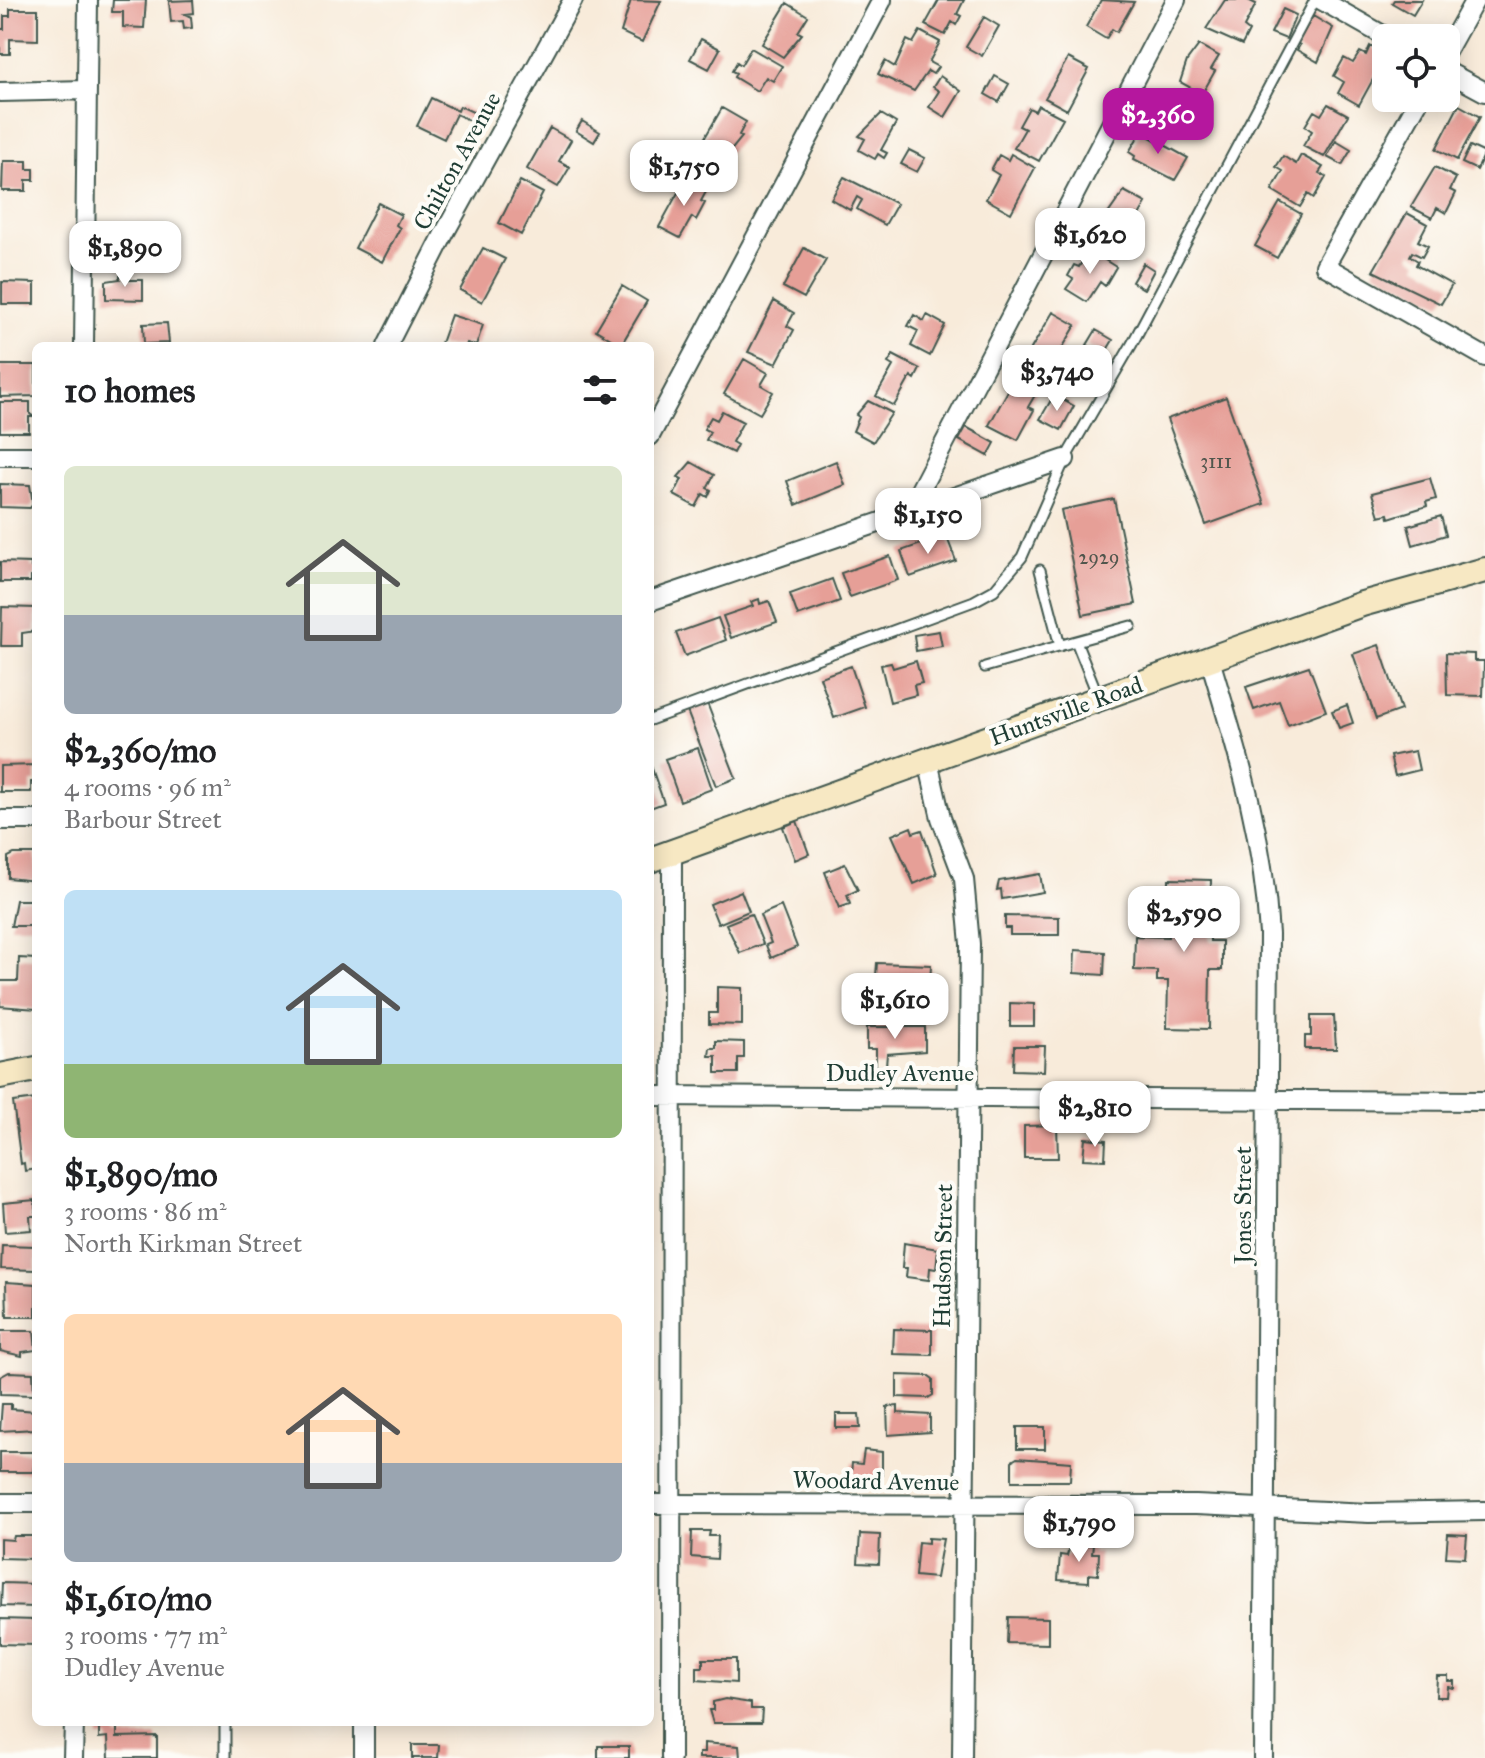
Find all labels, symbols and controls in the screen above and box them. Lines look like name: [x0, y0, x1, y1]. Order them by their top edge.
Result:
map controls: [1372, 24, 1460, 112]
button: locate: [1372, 24, 1460, 112]
street label: Chilton Avenue: [407, 87, 507, 235]
pin: $2,360: [1093, 88, 1223, 156]
text: $2,360: [1121, 98, 1195, 130]
pin: $1,750: [619, 140, 749, 208]
text: $1,750: [648, 150, 720, 182]
pin: $1,620: [1025, 208, 1155, 276]
text: $1,620: [1053, 218, 1127, 250]
pin: $1,890: [60, 221, 190, 289]
text: $1,890: [87, 231, 163, 263]
pin: $3,740: [992, 345, 1122, 413]
text: $3,740: [1020, 355, 1094, 387]
icon: filters: [578, 368, 622, 412]
text: 10 homes: [64, 370, 195, 411]
house number: 3111: [1200, 449, 1232, 473]
pin: $1,150: [863, 488, 993, 556]
text: $1,150: [893, 498, 963, 530]
icon: home: [271, 518, 415, 662]
house number: 2929: [1078, 545, 1120, 569]
street label: Huntsville Road: [985, 669, 1147, 753]
text: $2,360/mo: [64, 730, 216, 771]
text: 4 rooms · 96 m²: [64, 771, 231, 803]
text: Barbour Street: [64, 803, 222, 835]
pin: $2,590: [1119, 886, 1249, 954]
text: $2,590: [1146, 896, 1222, 928]
icon: home: [271, 942, 415, 1086]
pin: $1,610: [830, 973, 960, 1041]
text: $1,610: [859, 983, 931, 1015]
street label: Dudley Avenue: [826, 1058, 974, 1088]
pin: $2,810: [1030, 1081, 1160, 1149]
text: $2,810: [1058, 1091, 1132, 1123]
street label: Jones Street: [1228, 1145, 1258, 1267]
text: $1,890/mo: [64, 1154, 218, 1195]
street label: Hudson Street: [927, 1183, 959, 1328]
text: 3 rooms · 86 m²: [64, 1195, 227, 1227]
text: North Kirkman Street: [64, 1227, 302, 1259]
icon: home: [271, 1366, 415, 1510]
street label: Woodard Avenue: [792, 1465, 960, 1497]
pin: $1,790: [1014, 1496, 1144, 1564]
text: $1,790: [1042, 1506, 1116, 1538]
text: $1,610/mo: [64, 1578, 212, 1619]
text: 3 rooms · 77 m²: [64, 1619, 227, 1651]
text: Dudley Avenue: [64, 1651, 225, 1683]

